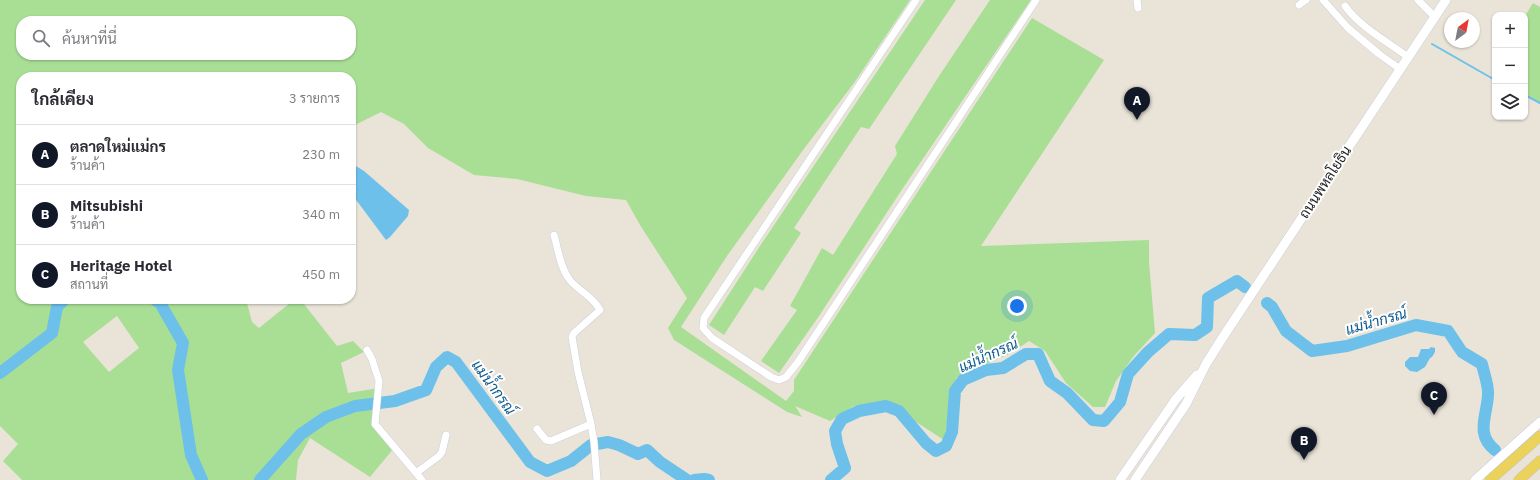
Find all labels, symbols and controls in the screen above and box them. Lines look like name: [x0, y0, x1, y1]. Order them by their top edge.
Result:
north arrow: [1444, 12, 1480, 48]
map controls: [1492, 12, 1528, 120]
button: +: [1492, 12, 1528, 48]
search box: [16, 16, 356, 60]
icon: search: [30, 27, 52, 49]
text: ค้นหาที่นี่: [62, 29, 117, 48]
button: −: [1492, 48, 1528, 84]
button: layers: [1492, 84, 1528, 120]
pin: A: [1124, 87, 1150, 120]
text: ใกล้เคียง: [32, 88, 94, 110]
text: 3 รายการ: [289, 90, 340, 107]
text: ตลาดใหม่แม่กร: [70, 137, 166, 156]
street label: ถนนพหลโยธิน: [1295, 142, 1355, 222]
text: A: [41, 146, 49, 163]
text: 230 m: [302, 146, 340, 163]
text: ร้านค้า: [70, 157, 105, 174]
text: Mitsubishi: [70, 196, 143, 215]
text: B: [41, 206, 49, 223]
text: 340 m: [302, 206, 340, 223]
text: ร้านค้า: [70, 216, 105, 233]
text: Heritage Hotel: [70, 256, 172, 275]
text: C: [41, 266, 49, 283]
text: 450 m: [302, 266, 340, 283]
text: สถานที่: [70, 276, 108, 293]
your location: [1007, 296, 1027, 316]
water label: แม่น้ำกรณ์: [1342, 300, 1411, 339]
water label: แม่น้ำกรณ์: [954, 330, 1023, 377]
water label: แม่น้ำกรณ์: [468, 354, 524, 420]
pin: C: [1421, 382, 1447, 415]
pin: B: [1291, 427, 1317, 460]

